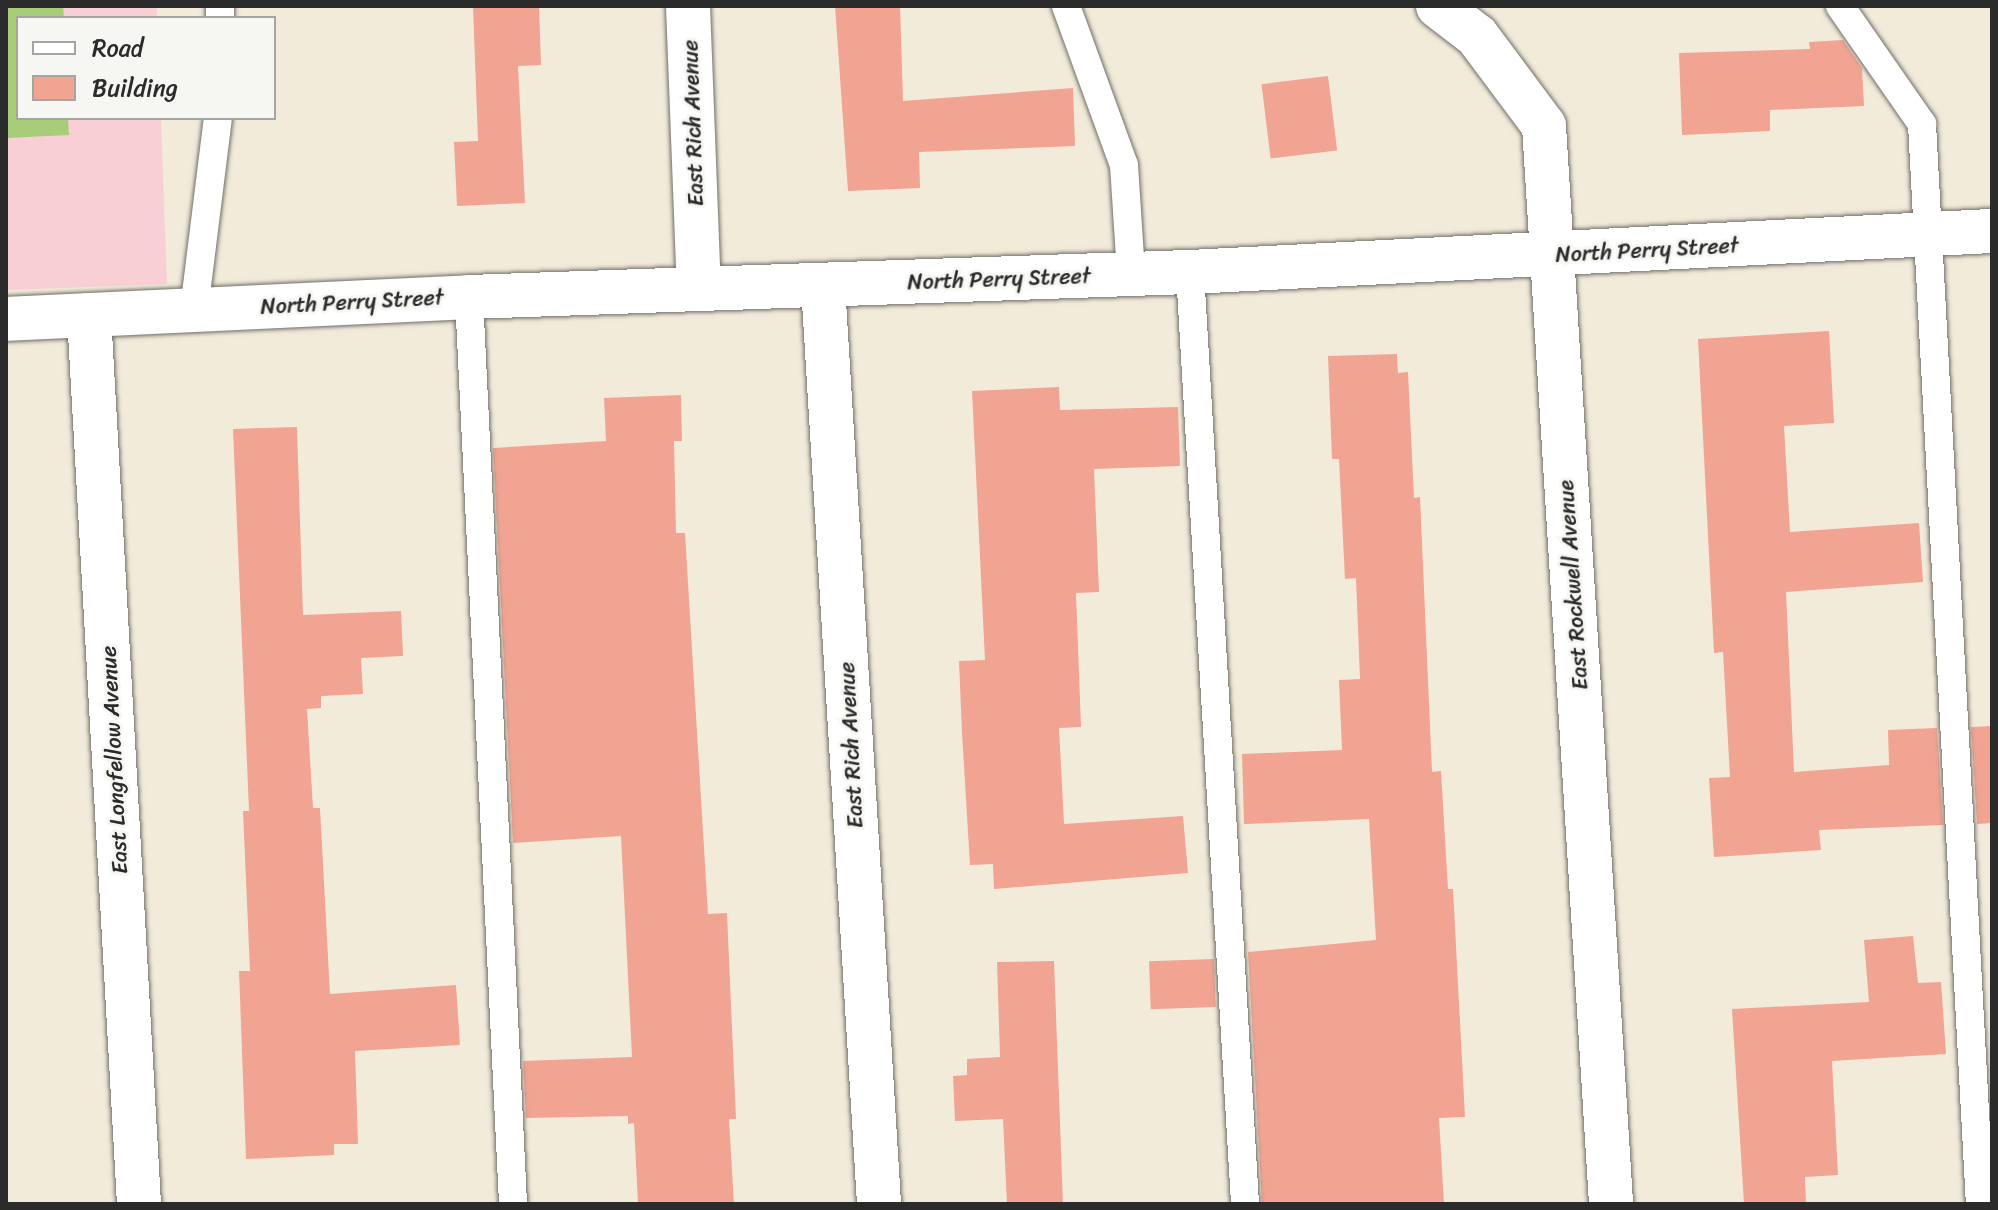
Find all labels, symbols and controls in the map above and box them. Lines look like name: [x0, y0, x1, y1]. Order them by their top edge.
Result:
legend: [16, 16, 276, 120]
text: Road: [92, 27, 143, 69]
street label: East Rich Avenue: [677, 39, 709, 207]
text: Building: [92, 67, 178, 109]
street label: North Perry Street: [1553, 232, 1741, 268]
street label: North Perry Street: [906, 263, 1092, 295]
street label: North Perry Street: [258, 284, 446, 320]
street label: East Rockwell Avenue: [1552, 479, 1594, 691]
street label: East Longfellow Avenue: [95, 645, 133, 875]
street label: East Rich Avenue: [833, 661, 869, 829]

